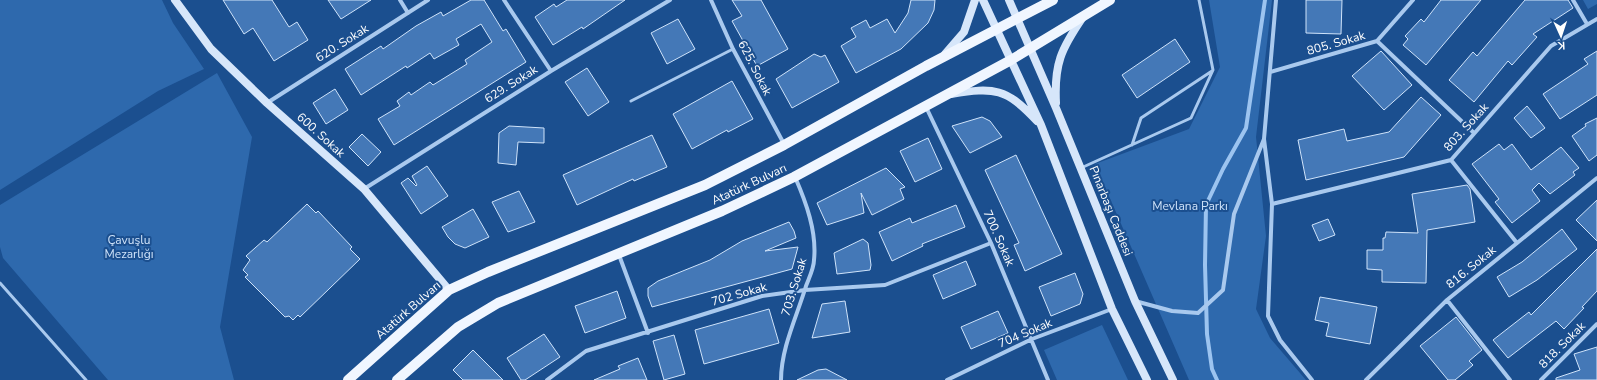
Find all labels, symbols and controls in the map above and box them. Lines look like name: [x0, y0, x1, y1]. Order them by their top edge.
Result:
north arrow: [1541, 16, 1581, 56]
street label: 620. Sokak: [312, 20, 372, 66]
street label: 805. Sokak: [1305, 27, 1368, 59]
street label: 625. Sokak: [734, 38, 776, 99]
text: K: [1557, 38, 1566, 53]
street label: 629. Sokak: [481, 61, 541, 107]
street label: 803. Sokak: [1440, 99, 1493, 155]
street label: 600. Sokak: [293, 109, 349, 162]
street label: Atatürk Bulvarı: [709, 160, 789, 208]
street label: Pınarbaşı Caddesi: [1086, 164, 1136, 258]
park label: Mevlana Parkı: [1152, 198, 1228, 214]
street label: 700. Sokak: [980, 207, 1019, 269]
park label: Çavuşlu Mezarlığı: [105, 232, 153, 262]
street label: 816. Sokak: [1443, 241, 1500, 292]
street label: 703. Sokak: [778, 255, 811, 318]
street label: Atatürk Bulvarı: [372, 277, 444, 343]
street label: 702 Sokak: [709, 278, 770, 310]
street label: 704 Sokak: [996, 314, 1055, 352]
street label: 818. Sokak: [1535, 318, 1589, 372]

